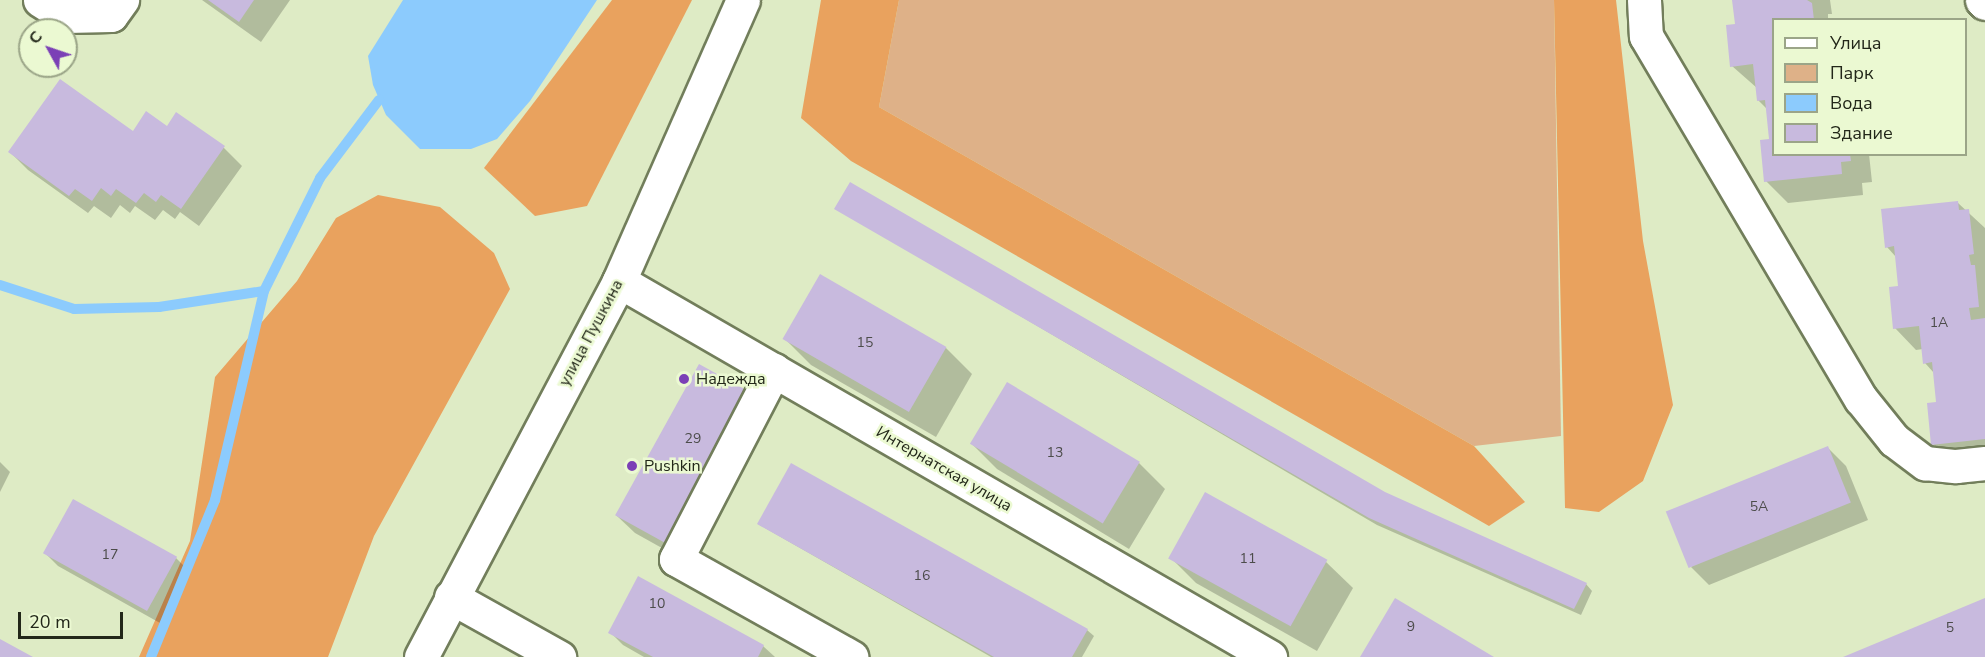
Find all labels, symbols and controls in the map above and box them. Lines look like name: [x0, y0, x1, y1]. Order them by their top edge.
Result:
north arrow: [18, 18, 78, 78]
legend: [1772, 18, 1967, 156]
text: С: [24, 26, 48, 49]
text: Улица: [1830, 31, 1881, 55]
text: Парк: [1830, 61, 1873, 85]
text: Вода: [1830, 91, 1873, 115]
text: Здание: [1830, 121, 1893, 145]
street label: улица Пушкина: [555, 276, 627, 390]
house number: 1А: [1930, 315, 1948, 331]
house number: 15: [857, 335, 873, 351]
place label: Надежда: [696, 369, 766, 389]
marker: Надежда: [677, 372, 691, 386]
street label: Интернатская улица: [873, 422, 1015, 516]
house number: 29: [685, 431, 701, 447]
house number: 13: [1047, 445, 1063, 461]
place label: Pushkin: [644, 456, 701, 476]
marker: Pushkin: [625, 459, 639, 473]
house number: 5А: [1750, 499, 1768, 515]
house number: 17: [102, 547, 118, 563]
house number: 11: [1240, 551, 1256, 567]
house number: 16: [914, 568, 930, 584]
house number: 10: [649, 596, 665, 612]
scale bar: [21, 600, 126, 638]
text: 20 m: [29, 610, 71, 634]
house number: 9: [1407, 619, 1415, 635]
house number: 5: [1946, 620, 1954, 636]

